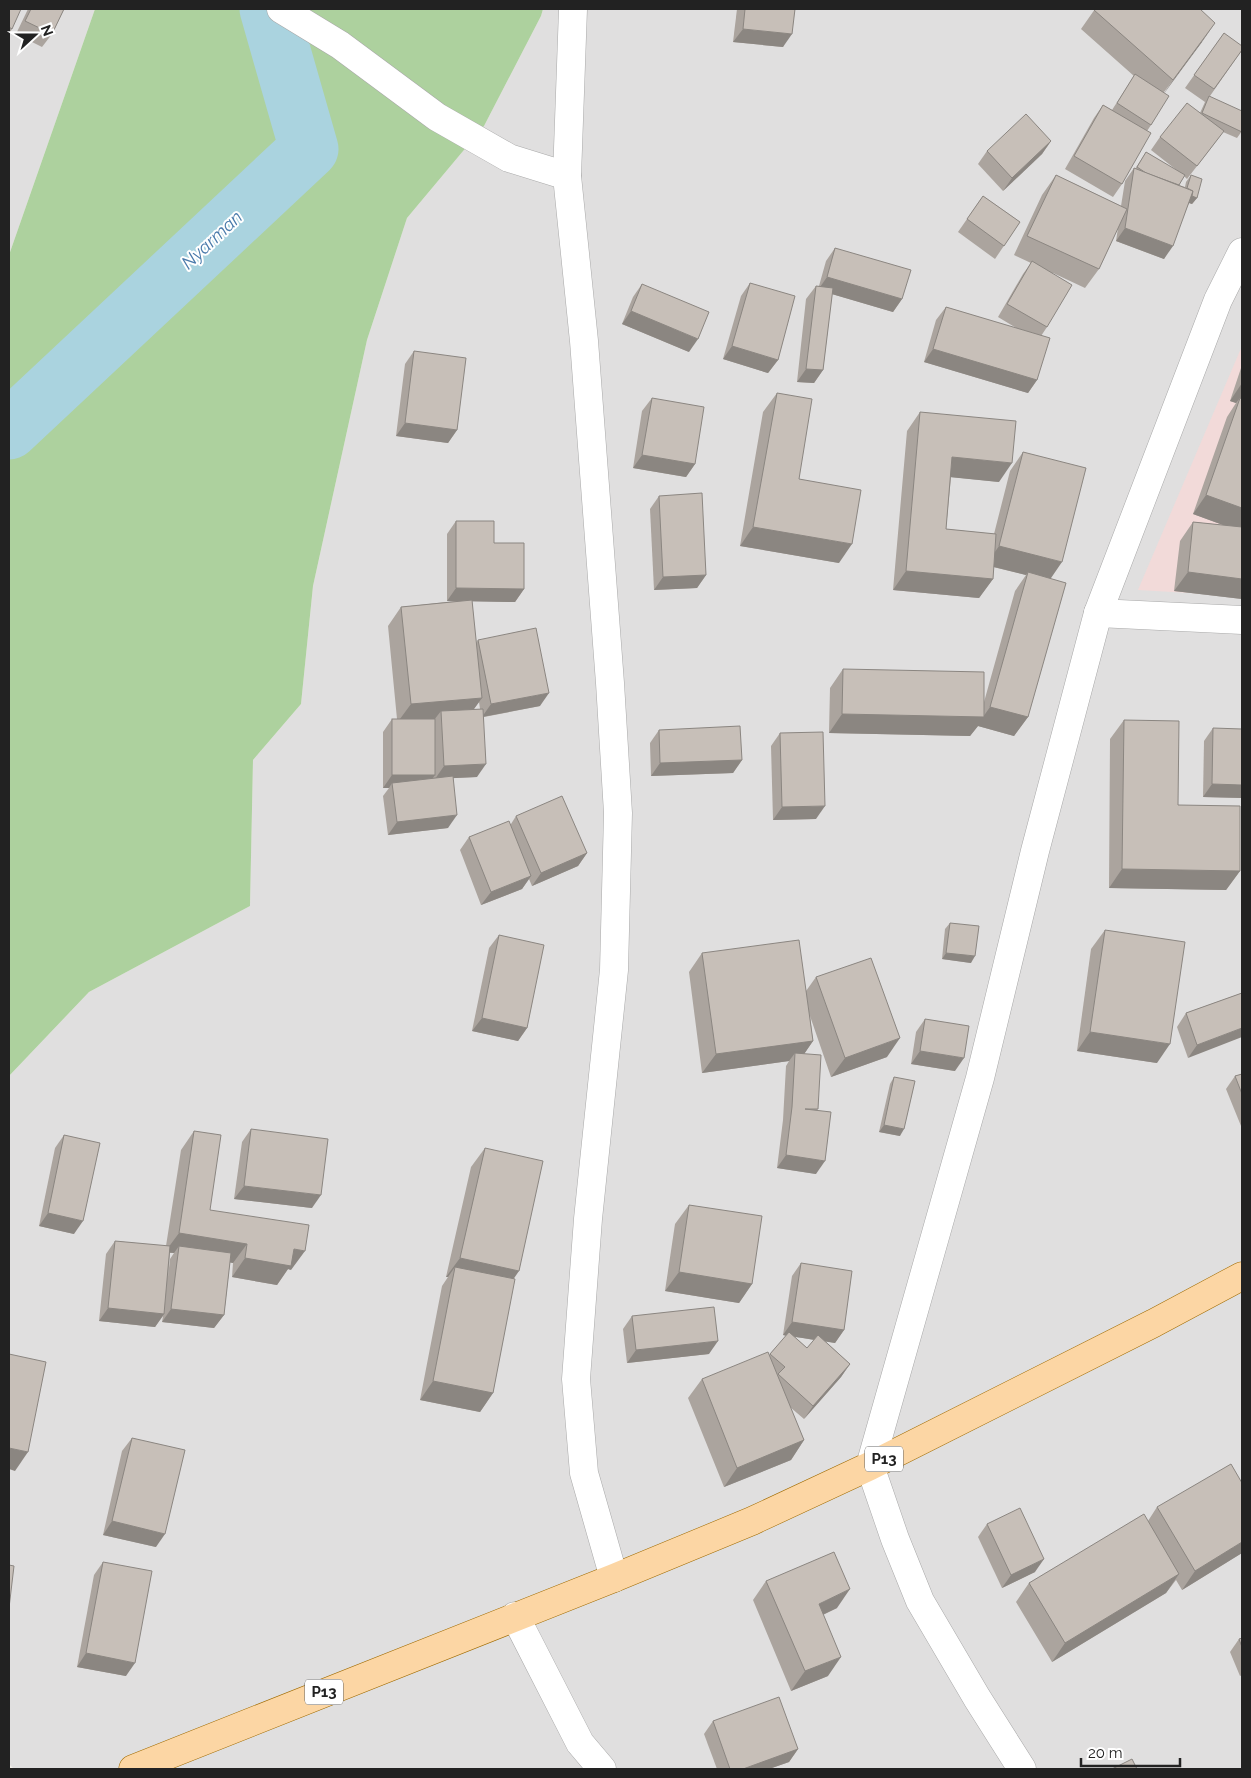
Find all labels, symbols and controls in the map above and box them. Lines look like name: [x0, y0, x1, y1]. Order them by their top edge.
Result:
north arrow: [10, 10, 60, 60]
text: N: [38, 22, 57, 38]
water label: Nyarman: [177, 206, 246, 273]
road number: P13: [865, 1446, 903, 1472]
road number: P13: [305, 1680, 343, 1704]
scale bar: [1081, 1736, 1180, 1768]
text: 20 m: [1088, 1744, 1123, 1762]

